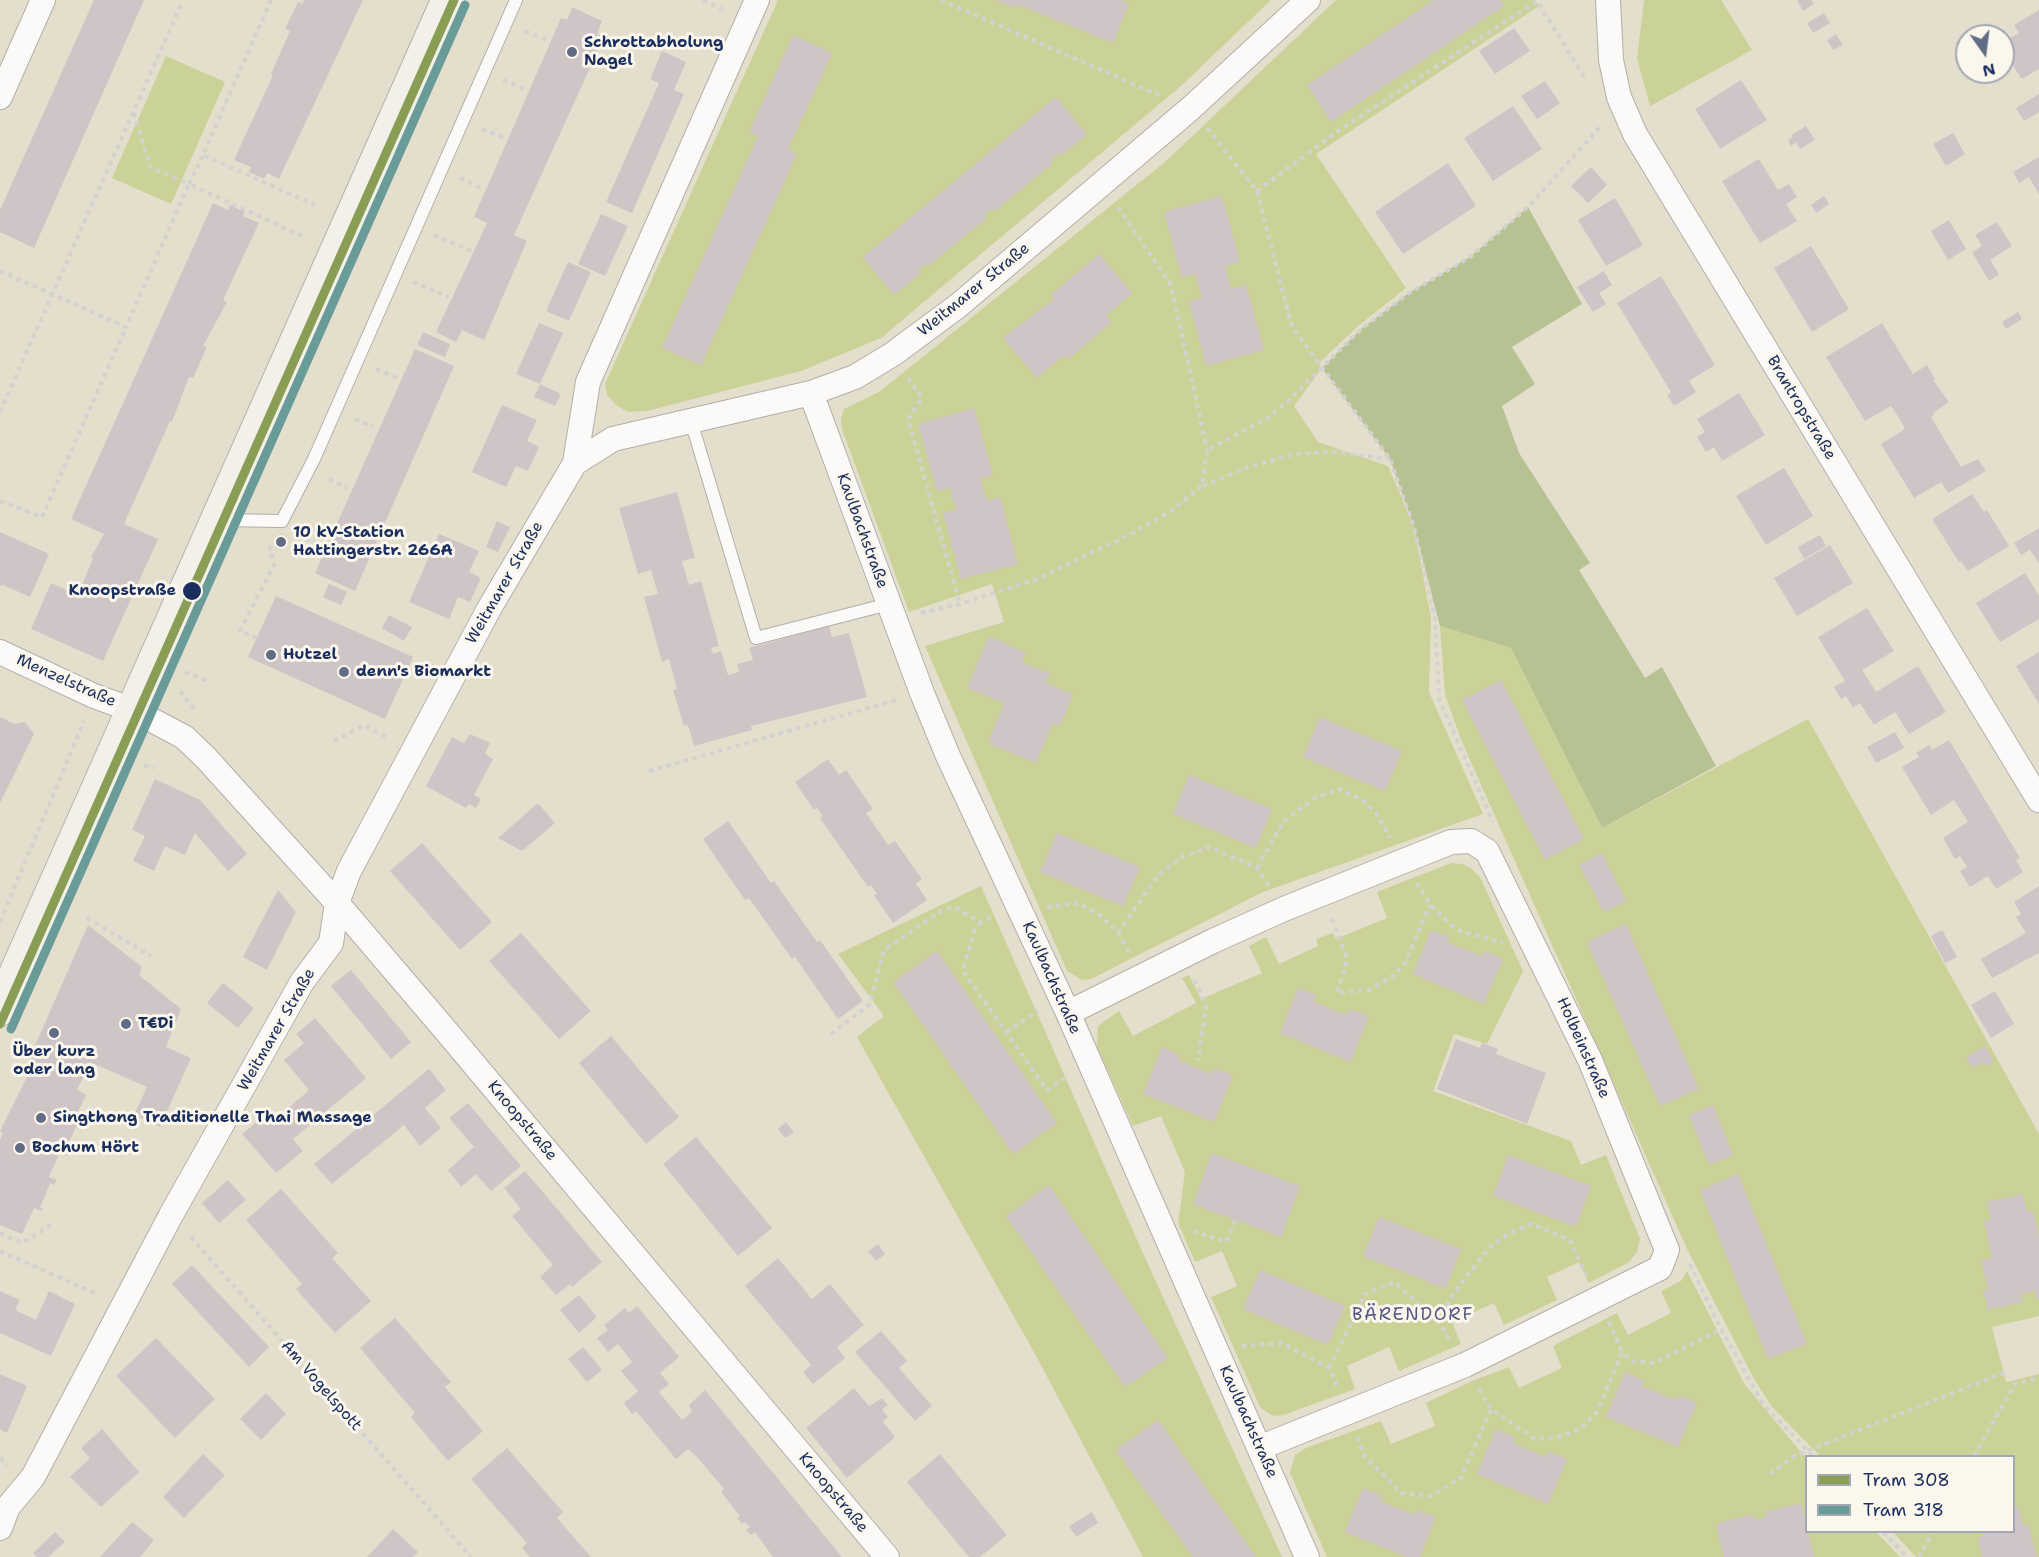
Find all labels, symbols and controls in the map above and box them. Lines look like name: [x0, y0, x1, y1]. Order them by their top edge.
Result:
north arrow: [1955, 24, 2015, 84]
place label: Schrottabholung Nagel: [584, 33, 723, 71]
marker: Schrottabholung Nagel: [565, 45, 579, 59]
text: N: [1980, 58, 1998, 82]
street label: Weitmarer Straße: [914, 239, 1034, 341]
street label: Brantropstraße: [1762, 353, 1840, 463]
street label: Kaulbachstraße: [832, 471, 892, 591]
street label: Weitmarer Straße: [462, 518, 548, 648]
place label: 10 kV-Station Hattingerstr. 266A: [293, 523, 453, 561]
marker: 10 kV-Station Hattingerstr. 266A: [274, 535, 288, 549]
marker: Knoopstraße: [181, 580, 203, 602]
place label: Knoopstraße: [68, 581, 176, 601]
place label: Hutzel: [283, 645, 337, 665]
marker: Hutzel: [264, 648, 278, 662]
street label: Menzelstraße: [13, 650, 119, 712]
place label: denn's Biomarkt: [356, 662, 491, 682]
marker: denn's Biomarkt: [337, 665, 351, 679]
street label: Kaulbachstraße: [1018, 919, 1084, 1037]
street label: Weitmarer Straße: [234, 965, 320, 1095]
street label: Holbeinstraße: [1552, 994, 1614, 1102]
place label: T€Di: [138, 1014, 174, 1034]
marker: T€Di: [119, 1017, 133, 1031]
marker: Über kurz oder lang: [47, 1026, 61, 1040]
place label: Über kurz oder lang: [13, 1042, 95, 1080]
street label: Knoopstraße: [483, 1077, 561, 1165]
place label: Singthong Traditionelle Thai Massage: [53, 1108, 372, 1128]
marker: Singthong Traditionelle Thai Massage: [34, 1111, 48, 1125]
place label: Bochum Hört: [32, 1138, 139, 1158]
marker: Bochum Hört: [13, 1141, 27, 1155]
district label: BÄRENDORF: [1352, 1304, 1474, 1326]
street label: Am Vogelspott: [277, 1337, 365, 1435]
street label: Kaulbachstraße: [1215, 1363, 1281, 1481]
street label: Knoopstraße: [794, 1449, 872, 1537]
legend: [1805, 1455, 2015, 1533]
text: Tram 308: [1863, 1468, 1950, 1492]
text: Tram 318: [1863, 1498, 1944, 1522]

